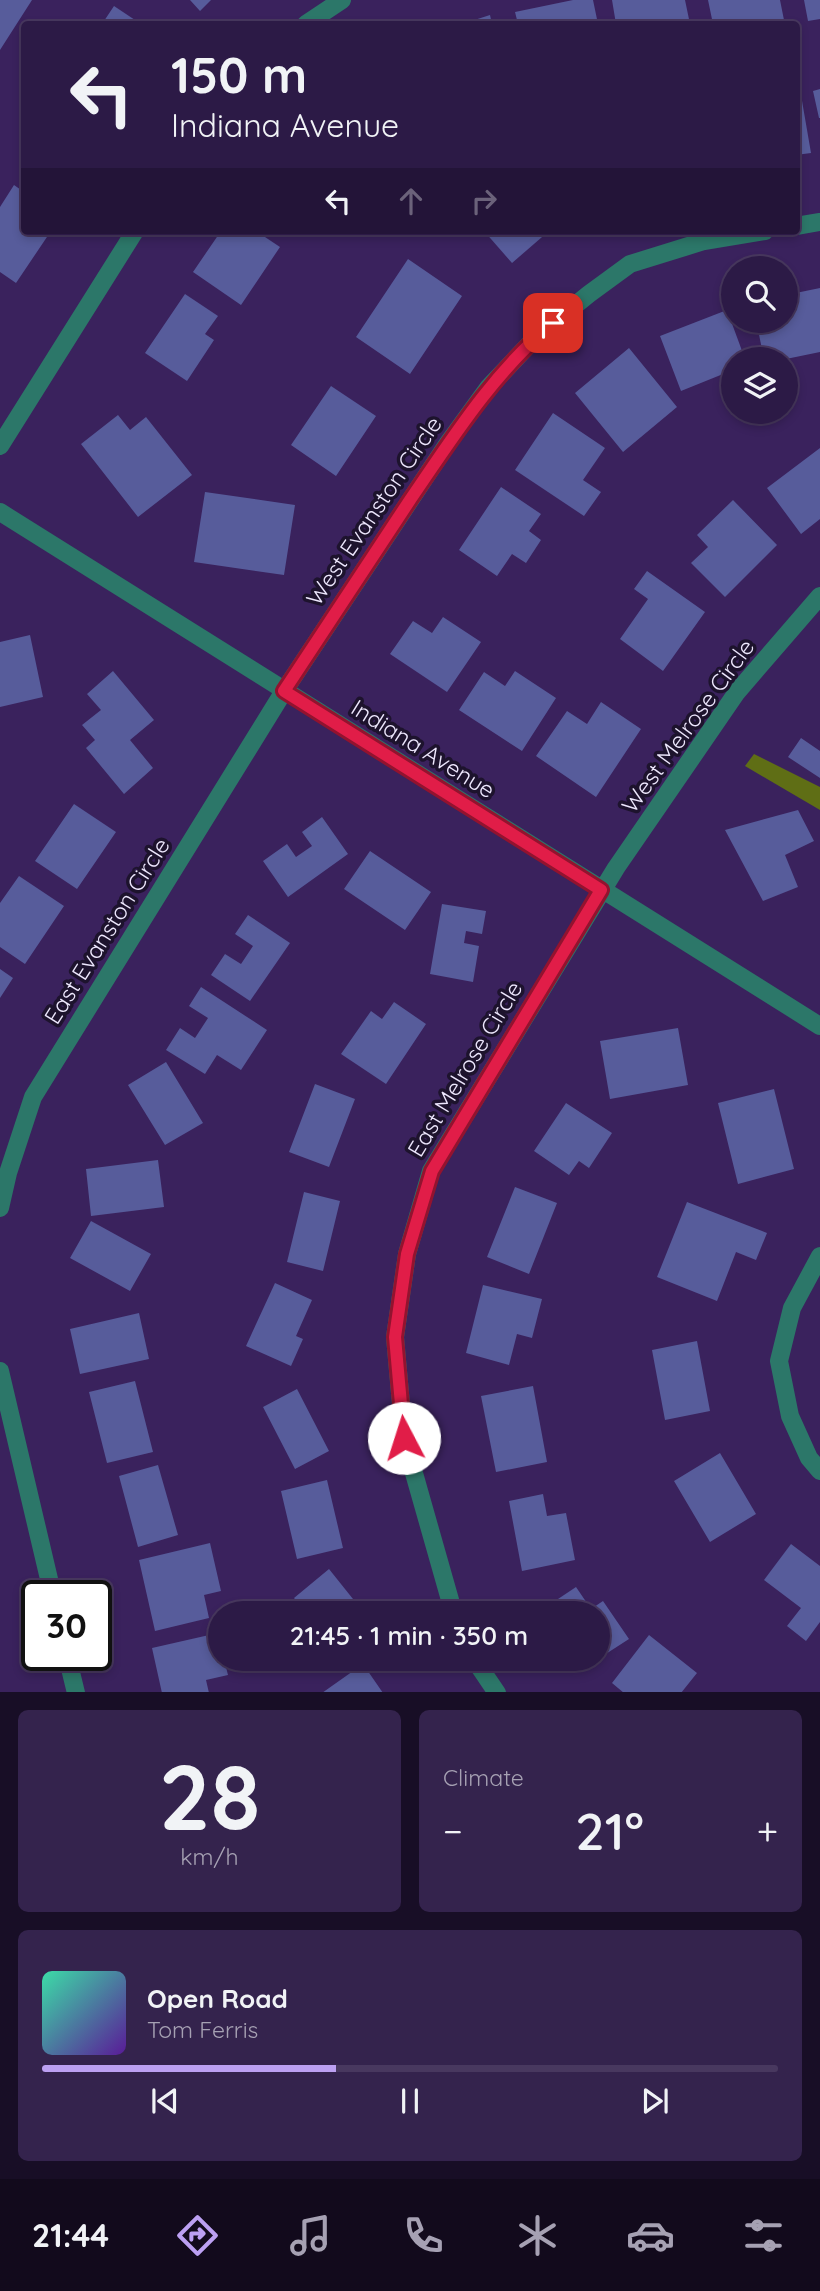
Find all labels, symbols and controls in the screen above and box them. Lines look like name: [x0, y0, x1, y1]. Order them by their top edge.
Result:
text: 150 m: [171, 44, 307, 105]
icon: left: [56, 49, 147, 140]
text: Indiana Avenue: [171, 105, 399, 145]
icon: left: [319, 182, 357, 220]
icon: ahead: [392, 182, 430, 220]
icon: right: [465, 182, 503, 220]
map controls: [721, 256, 798, 424]
button: search: [721, 256, 798, 333]
pin: [523, 293, 583, 353]
icon: arrive: [534, 304, 572, 342]
button: layers: [721, 347, 798, 424]
street label: West Evanston Circle: [299, 411, 448, 611]
street label: West Melrose Circle: [615, 633, 760, 818]
street label: Indiana Avenue: [346, 693, 500, 804]
street label: East Evanston Circle: [38, 832, 176, 1029]
street label: East Melrose Circle: [401, 976, 528, 1162]
position arrow: [367, 1401, 441, 1475]
speed limit sign: 30: [21, 1580, 112, 1671]
text: 21:45 · 1 min · 350 m: [290, 1619, 528, 1652]
text: 28: [159, 1739, 260, 1853]
text: Climate: [443, 1763, 524, 1792]
text: 21°: [575, 1798, 644, 1863]
text: −: [443, 1807, 463, 1855]
text: +: [757, 1807, 778, 1855]
text: km/h: [180, 1842, 239, 1871]
text: Open Road: [147, 1982, 288, 2015]
text: Tom Ferris: [147, 2015, 258, 2044]
icon: previous: [146, 2082, 184, 2120]
icon: pause: [391, 2082, 429, 2120]
icon: next: [636, 2082, 674, 2120]
icon: directions: [173, 2211, 222, 2260]
icon: music: [286, 2211, 335, 2260]
icon: phone: [399, 2211, 448, 2260]
icon: climate: [513, 2211, 562, 2260]
icon: car: [626, 2211, 675, 2260]
icon: filters: [739, 2211, 788, 2260]
text: 21:44: [32, 2215, 109, 2255]

